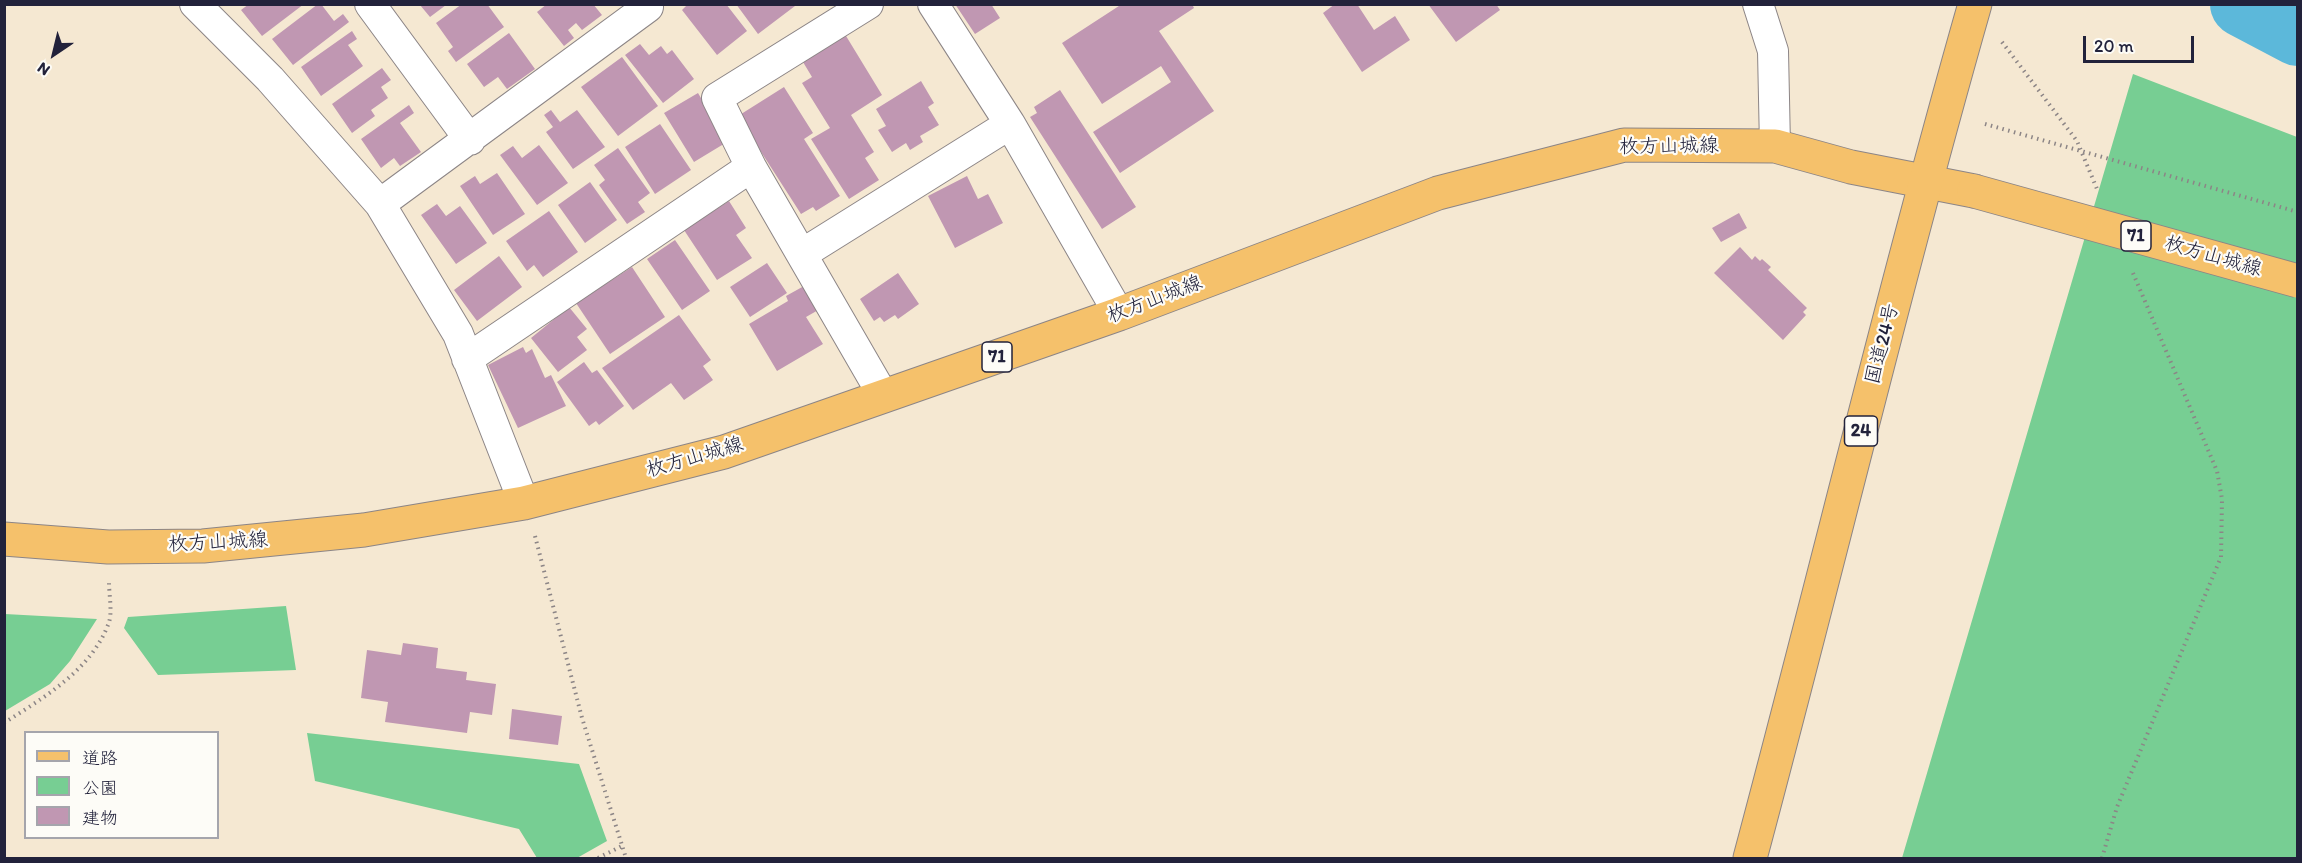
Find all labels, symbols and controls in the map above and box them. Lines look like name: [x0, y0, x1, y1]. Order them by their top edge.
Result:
north arrow: [24, 24, 84, 84]
scale bar: [2086, 24, 2197, 62]
text: 20 m: [2094, 35, 2134, 57]
text: N: [34, 58, 53, 80]
street label: 枚方山城線: [1619, 134, 1719, 160]
road number: 71: [2121, 221, 2151, 251]
street label: 枚方山城線: [2162, 232, 2264, 282]
street label: 枚方山城線: [1104, 271, 1206, 329]
street label: 国道24号: [1861, 301, 1905, 387]
road number: 71: [982, 342, 1012, 372]
road number: 24: [1844, 416, 1878, 446]
street label: 枚方山城線: [644, 433, 746, 483]
street label: 枚方山城線: [167, 528, 269, 558]
legend: [24, 731, 219, 839]
text: 道路: [82, 747, 118, 769]
text: 公園: [82, 777, 118, 799]
text: 建物: [82, 807, 118, 829]

